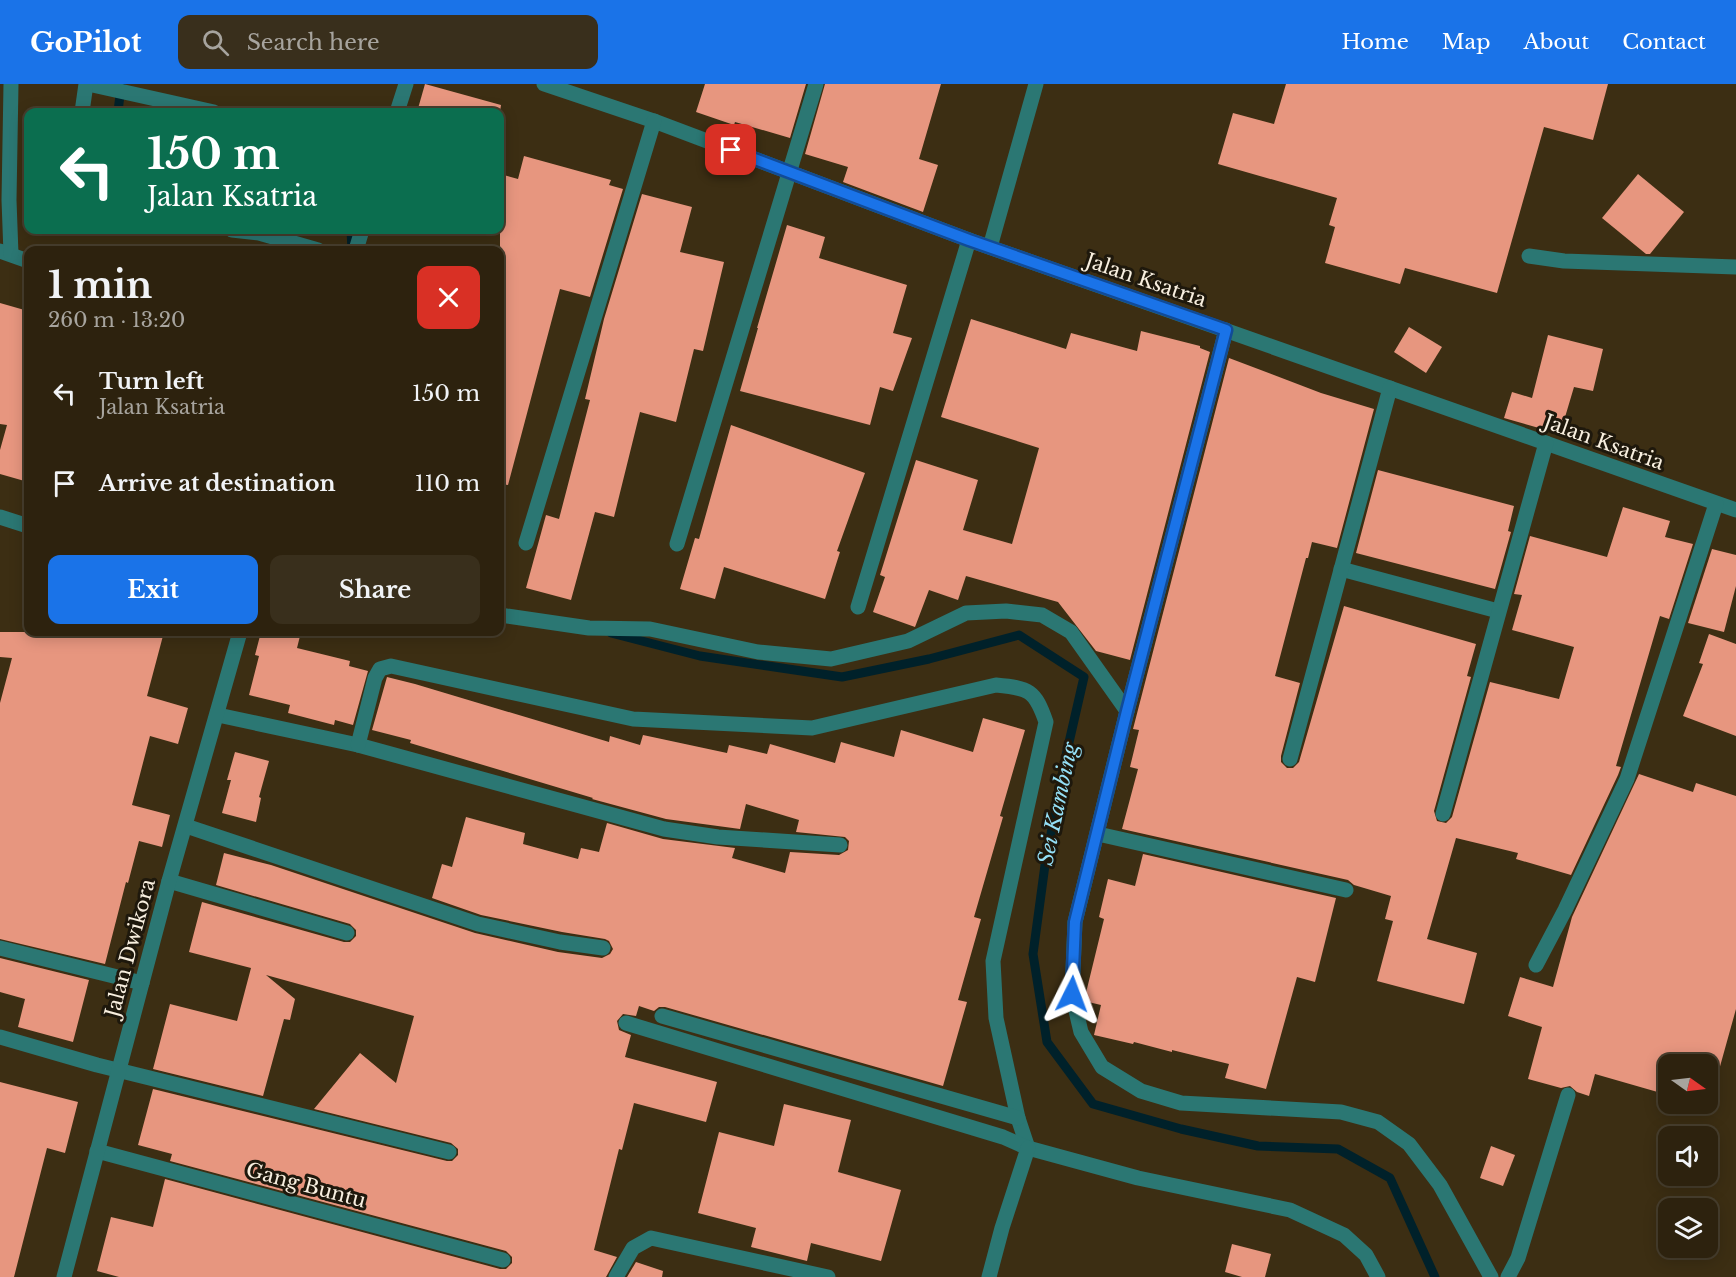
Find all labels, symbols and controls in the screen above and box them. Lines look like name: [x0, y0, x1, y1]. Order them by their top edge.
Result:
search box: [178, 15, 598, 69]
text: GoPilot: [30, 25, 142, 60]
icon: search: [199, 26, 232, 59]
text: Search here: [247, 29, 380, 56]
text: Home: [1342, 29, 1409, 55]
text: Map: [1442, 29, 1490, 55]
text: About: [1523, 29, 1589, 55]
text: Contact: [1622, 29, 1706, 55]
pin: [705, 124, 756, 175]
text: 150 m: [147, 128, 280, 180]
icon: left: [48, 132, 126, 210]
icon: arrive: [714, 133, 747, 166]
text: Jalan Ksatria: [147, 180, 317, 213]
street label: Jalan Ksatria: [1080, 247, 1210, 312]
text: 1 min: [48, 263, 152, 308]
button: close: [417, 266, 480, 329]
text: 260 m · 13:20: [48, 308, 185, 332]
text: Turn left: [99, 368, 204, 395]
icon: left: [48, 377, 81, 410]
text: 150 m: [412, 380, 480, 407]
text: Jalan Ksatria: [99, 395, 225, 419]
street label: Jalan Ksatria: [1538, 408, 1668, 475]
icon: arrive: [48, 467, 81, 500]
text: Arrive at destination: [99, 470, 336, 497]
text: 110 m: [415, 470, 480, 497]
button: Exit: [48, 555, 258, 624]
button: Share: [270, 555, 480, 624]
water label: Sei Kambing: [1032, 739, 1084, 868]
street label: Jalan Dwikora: [99, 875, 160, 1023]
position arrow: [1040, 962, 1104, 1026]
north arrow: [1658, 1054, 1718, 1114]
map controls: [1658, 1054, 1718, 1258]
button: sound: [1658, 1126, 1718, 1186]
street label: Gang Buntu: [243, 1157, 369, 1213]
button: layers: [1658, 1198, 1718, 1258]

